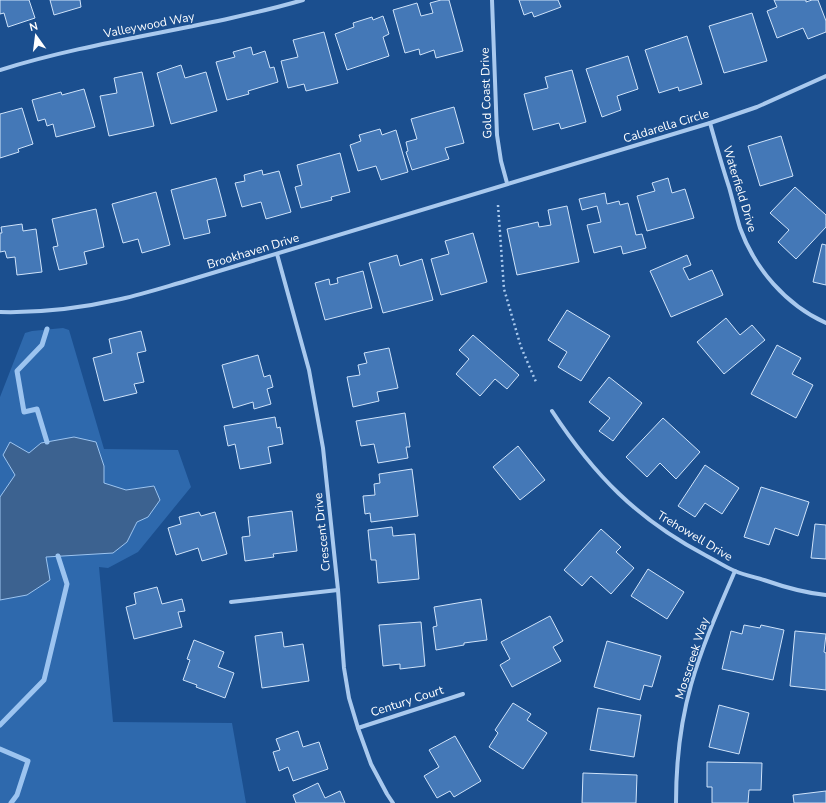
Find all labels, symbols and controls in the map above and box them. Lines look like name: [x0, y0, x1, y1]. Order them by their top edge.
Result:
street label: Valleywood Way: [101, 8, 197, 42]
north arrow: [16, 16, 56, 56]
text: N: [28, 19, 40, 35]
street label: Gold Coast Drive: [476, 47, 496, 139]
street label: Caldarella Circle: [621, 105, 711, 147]
street label: Waterfield Drive: [719, 144, 761, 234]
street label: Brookhaven Drive: [205, 229, 301, 273]
street label: Crescent Drive: [310, 492, 334, 572]
street label: Trehowell Drive: [654, 507, 736, 565]
street label: Mosscreek Way: [671, 614, 713, 701]
street label: Century Court: [369, 681, 446, 720]

